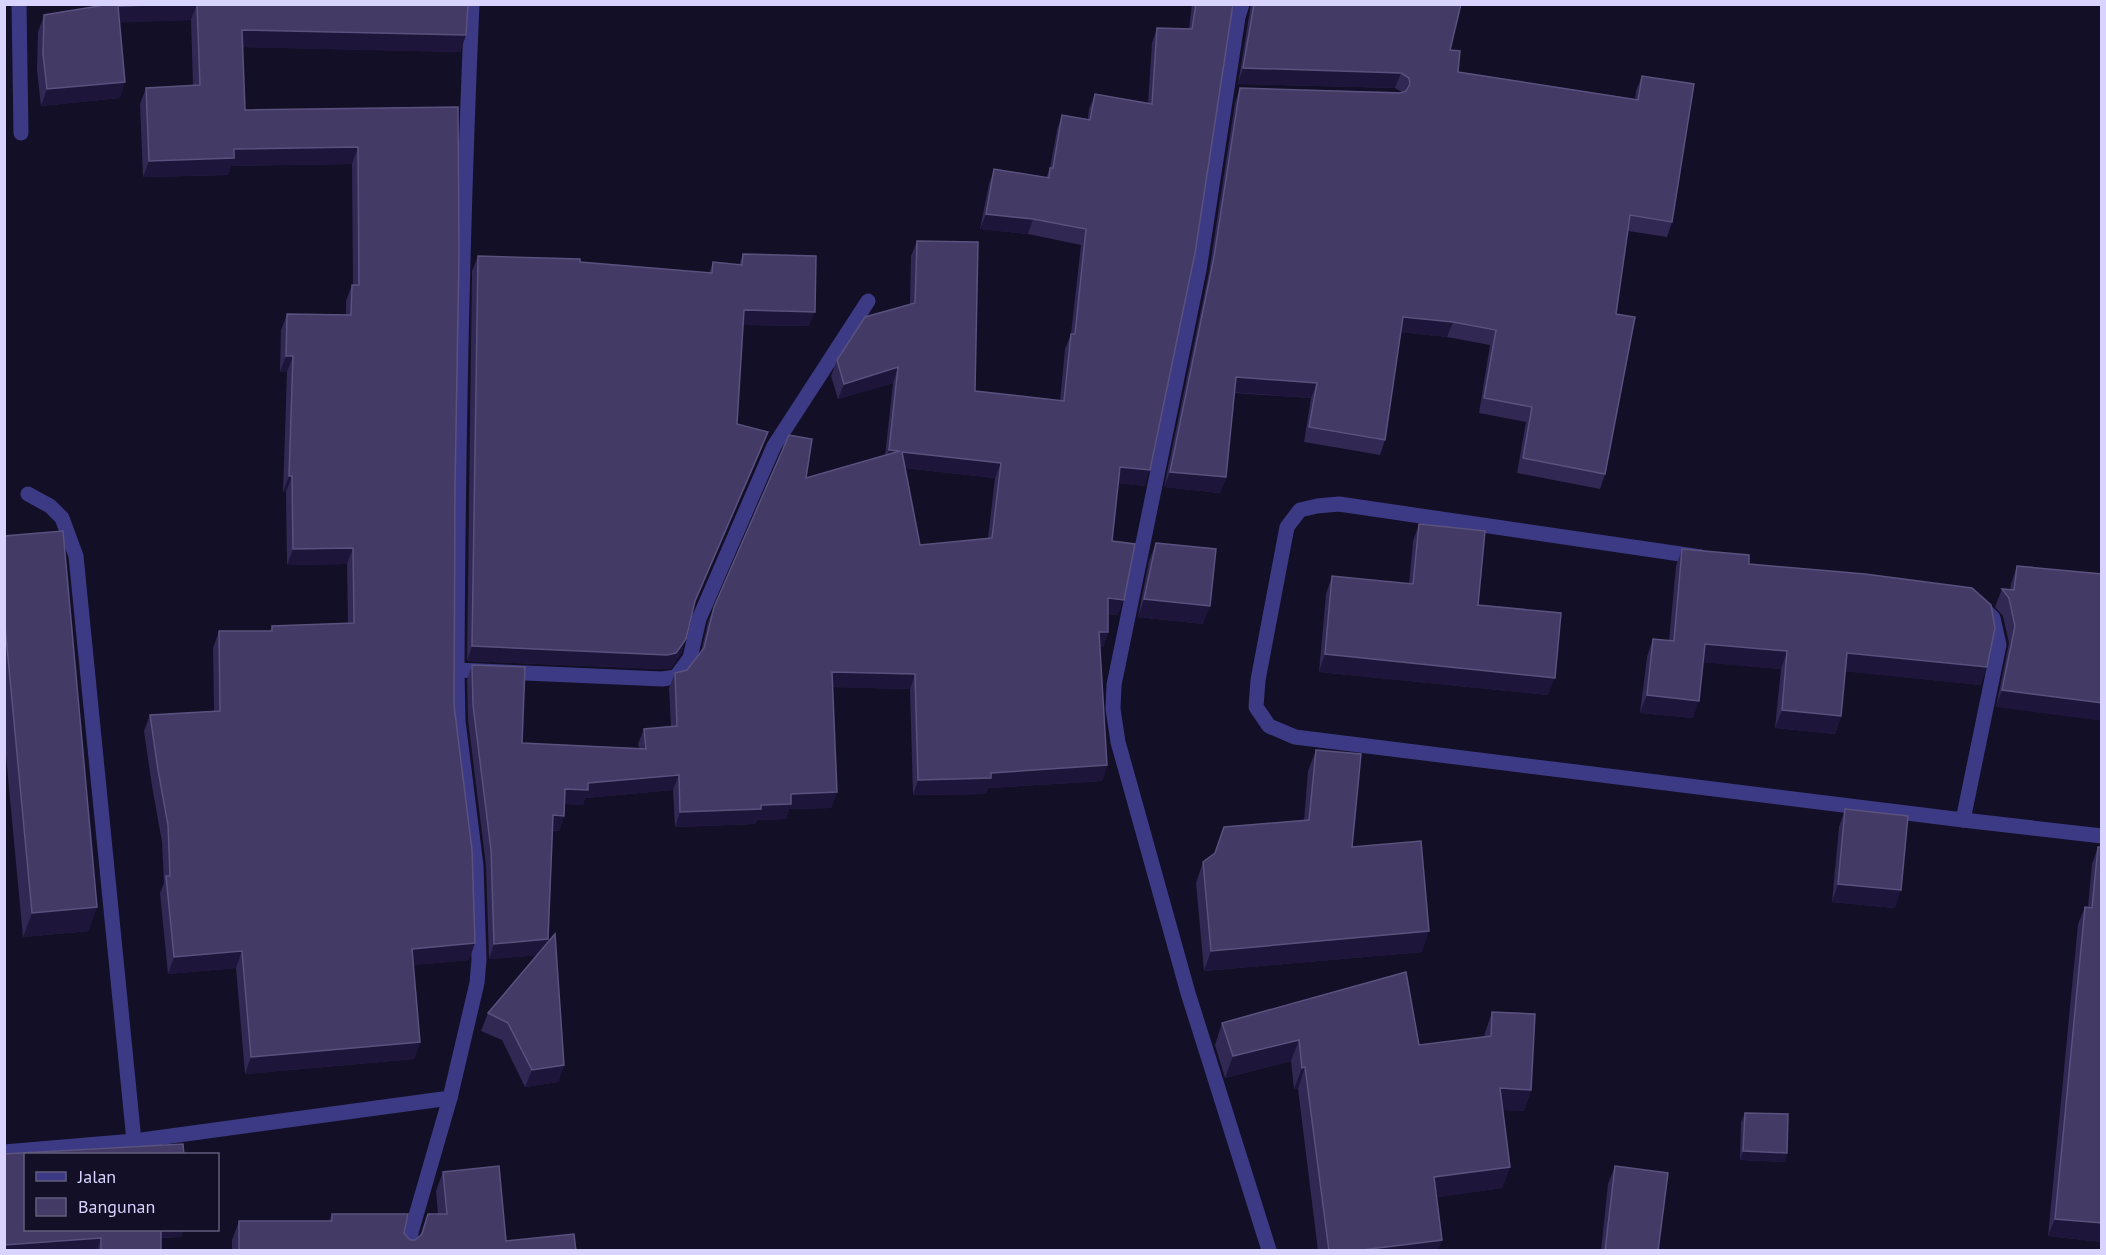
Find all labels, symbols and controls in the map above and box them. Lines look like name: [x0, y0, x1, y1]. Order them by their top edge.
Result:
legend: [24, 1153, 219, 1231]
text: Jalan: [77, 1165, 116, 1188]
text: Bangunan: [78, 1195, 155, 1218]

